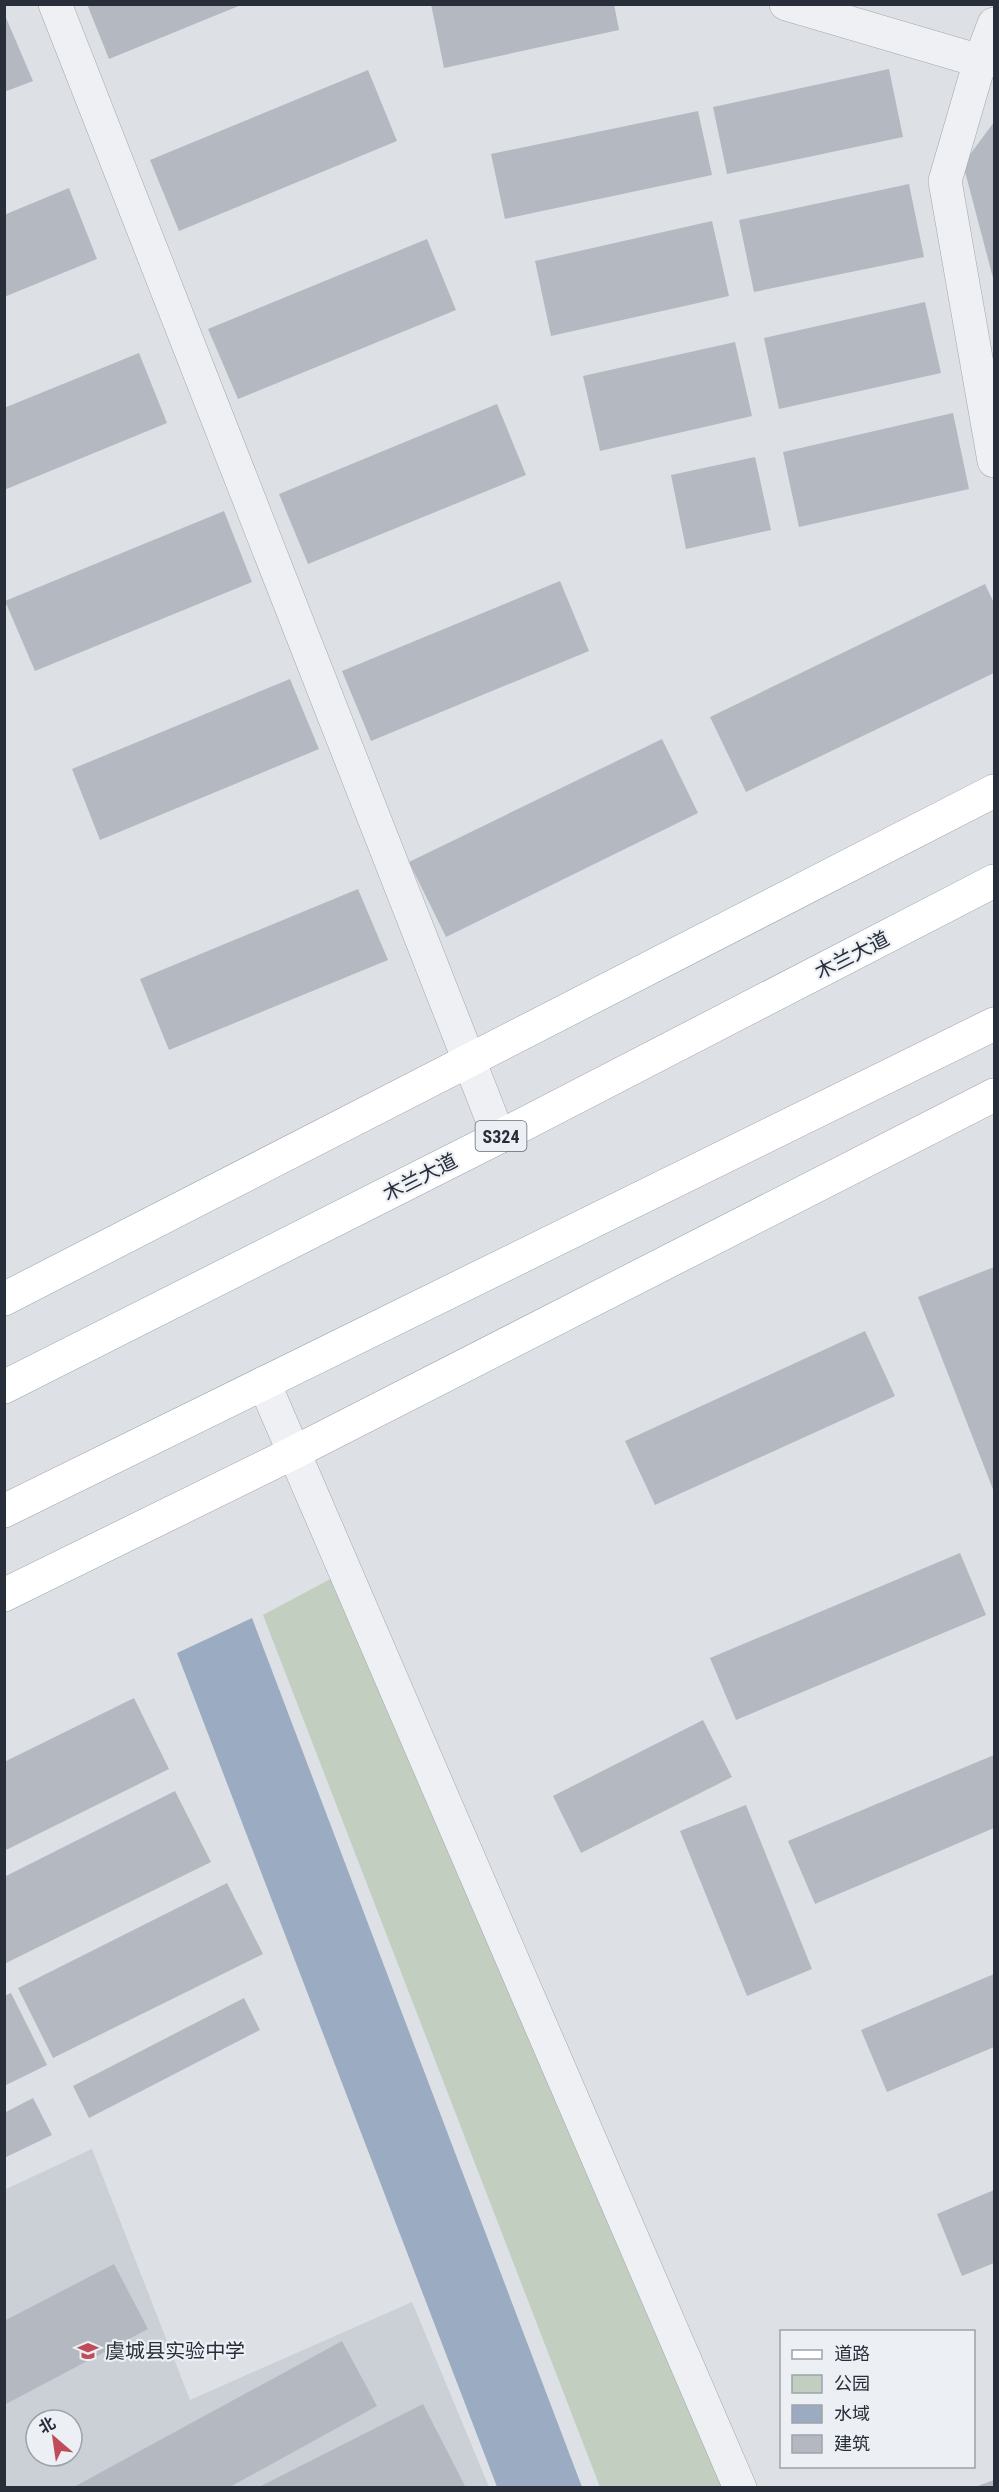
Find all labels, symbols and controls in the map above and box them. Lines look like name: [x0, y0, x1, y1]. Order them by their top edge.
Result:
street label: 木兰大道: [811, 926, 893, 984]
road number: S324: [476, 1121, 526, 1151]
street label: 木兰大道: [379, 1148, 461, 1206]
legend: [780, 2330, 975, 2468]
school or university icon: 虞城县实验中学: [76, 2339, 100, 2363]
place label: 虞城县实验中学: [105, 2339, 245, 2363]
text: 道路: [834, 2343, 870, 2364]
text: 公园: [834, 2373, 870, 2394]
text: 水域: [834, 2403, 870, 2424]
north arrow: [24, 2408, 84, 2468]
text: 北: [35, 2413, 59, 2438]
text: 建筑: [834, 2433, 870, 2454]

